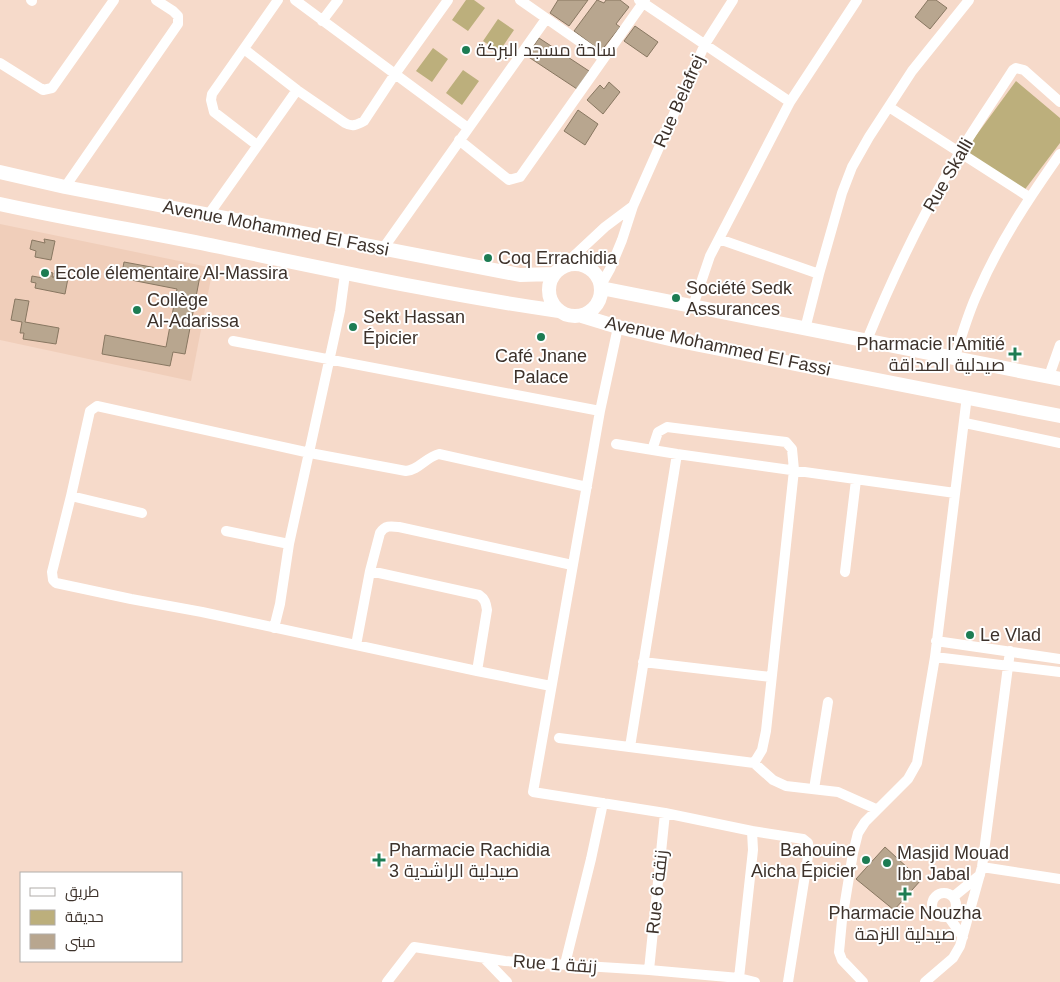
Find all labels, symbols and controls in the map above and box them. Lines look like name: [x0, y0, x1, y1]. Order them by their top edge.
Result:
place label: ساحة مسجد البركة: [476, 40, 616, 61]
marker: ساحة مسجد البركة: [460, 44, 472, 56]
street label: Rue Belafrej: [650, 52, 708, 150]
street label: Rue Skalli: [919, 135, 977, 215]
street label: Avenue Mohammed El Fassi: [161, 196, 391, 260]
place label: Coq Errachidia: [498, 248, 618, 268]
marker: Coq Errachidia: [482, 252, 494, 264]
place label: Ecole élementaire Al-Massira: [55, 263, 289, 283]
marker: Ecole élementaire Al-Massira: [39, 267, 51, 279]
place label: Société Sedk Assurances: [686, 278, 793, 319]
place label: Collège Al-Adarissa: [147, 290, 240, 331]
marker: Société Sedk Assurances: [670, 292, 682, 304]
marker: Collège Al-Adarissa: [131, 304, 143, 316]
place label: Sekt Hassan Épicier: [363, 307, 465, 348]
street label: Avenue Mohammed El Fassi: [604, 312, 832, 380]
marker: Sekt Hassan Épicier: [347, 321, 359, 333]
marker: Café Jnane Palace: [535, 331, 547, 343]
place label: Pharmacie l'Amitié صيدلية الصداقة: [857, 334, 1005, 375]
place label: Café Jnane Palace: [495, 346, 587, 387]
marker: Pharmacie l'Amitié صيدلية الصداقة: [1009, 348, 1021, 360]
place label: Le Vlad: [980, 625, 1041, 645]
marker: Le Vlad: [964, 629, 976, 641]
place label: Pharmacie Rachidia 3 صيدلية الراشدية: [389, 840, 551, 882]
place label: Bahouine Aicha Épicier: [751, 840, 856, 881]
place label: Masjid Mouad Ibn Jabal: [897, 843, 1009, 884]
street label: Rue 6 زنقة: [643, 849, 672, 935]
marker: Pharmacie Rachidia 3 صيدلية الراشدية: [373, 854, 385, 866]
marker: Bahouine Aicha Épicier: [860, 854, 872, 866]
marker: Masjid Mouad Ibn Jabal: [881, 857, 893, 869]
legend: [20, 872, 182, 962]
text: طريق: [65, 883, 99, 902]
marker: Pharmacie Nouzha صيدلية النزهة: [899, 888, 911, 900]
place label: Pharmacie Nouzha صيدلية النزهة: [828, 903, 983, 945]
text: حديقة: [65, 908, 104, 925]
text: مبنى: [65, 933, 96, 952]
street label: Rue 1 زنقة: [512, 951, 598, 978]

